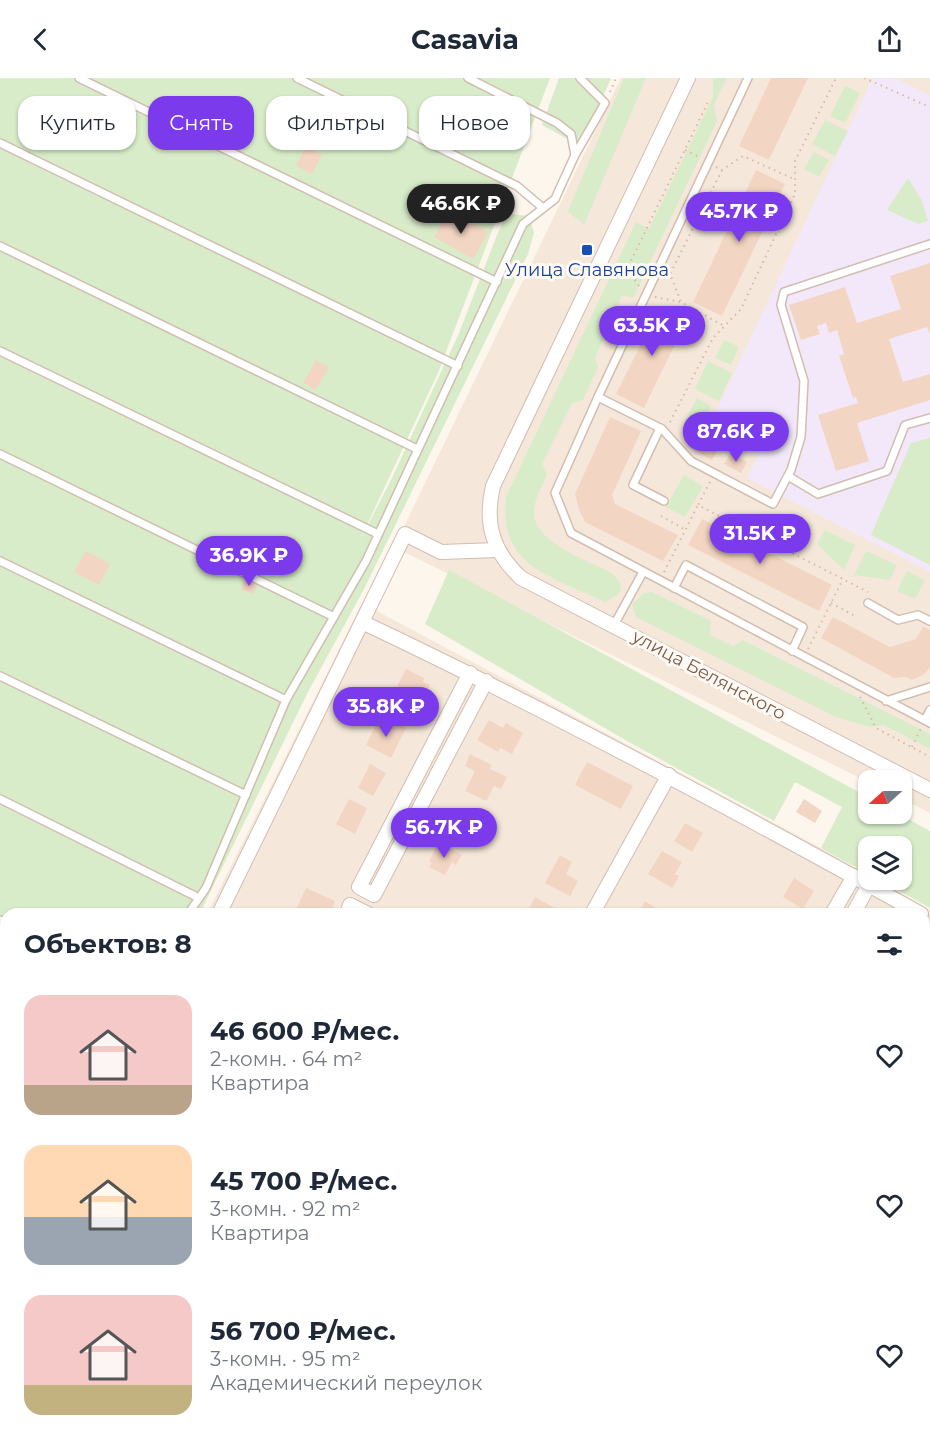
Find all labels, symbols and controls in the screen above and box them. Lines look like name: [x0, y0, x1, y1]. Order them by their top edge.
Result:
icon: back: [24, 23, 57, 56]
text: Casavia: [411, 23, 519, 56]
icon: share: [873, 23, 906, 56]
chip: Купить: [18, 96, 136, 150]
chip: Снять: [148, 96, 254, 150]
chip: Фильтры: [266, 96, 407, 150]
chip: Новое: [419, 96, 530, 150]
pin: 46.6K ₽: [406, 184, 516, 235]
text: 46.6K ₽: [421, 191, 501, 215]
pin: 45.7K ₽: [684, 192, 794, 243]
text: 45.7K ₽: [700, 199, 778, 223]
marker: Улица Славянова: [580, 243, 594, 257]
place label: Улица Славянова: [505, 259, 669, 281]
pin: 63.5K ₽: [597, 306, 707, 357]
text: 63.5K ₽: [613, 313, 691, 337]
pin: 87.6K ₽: [681, 412, 791, 463]
text: 87.6K ₽: [697, 419, 775, 443]
pin: 31.5K ₽: [705, 514, 815, 565]
text: 31.5K ₽: [724, 521, 796, 545]
pin: 36.9K ₽: [194, 536, 304, 587]
text: 36.9K ₽: [210, 543, 288, 567]
street label: улица Белянского: [628, 625, 789, 725]
pin: 35.8K ₽: [331, 687, 441, 738]
text: 35.8K ₽: [347, 694, 425, 718]
north arrow: [858, 770, 912, 824]
map controls: [858, 770, 912, 890]
pin: 56.7K ₽: [389, 808, 499, 859]
text: 56.7K ₽: [405, 815, 483, 839]
button: layers: [858, 836, 912, 890]
text: Объектов: 8: [24, 928, 192, 960]
icon: filters: [873, 928, 906, 961]
text: 46 600 ₽/мес.: [210, 1015, 399, 1047]
icon: home: [72, 1019, 144, 1091]
icon: heart: [873, 1039, 906, 1072]
text: 2-комн. · 64 m²: [210, 1047, 362, 1071]
text: Квартира: [210, 1071, 310, 1095]
text: 45 700 ₽/мес.: [210, 1165, 397, 1197]
icon: home: [72, 1169, 144, 1241]
icon: heart: [873, 1189, 906, 1222]
text: 3-комн. · 92 m²: [210, 1197, 361, 1221]
text: Квартира: [210, 1221, 310, 1245]
text: 56 700 ₽/мес.: [210, 1315, 396, 1347]
icon: home: [72, 1319, 144, 1391]
icon: heart: [873, 1339, 906, 1372]
text: 3-комн. · 95 m²: [210, 1347, 361, 1371]
text: Академический переулок: [210, 1371, 482, 1395]

